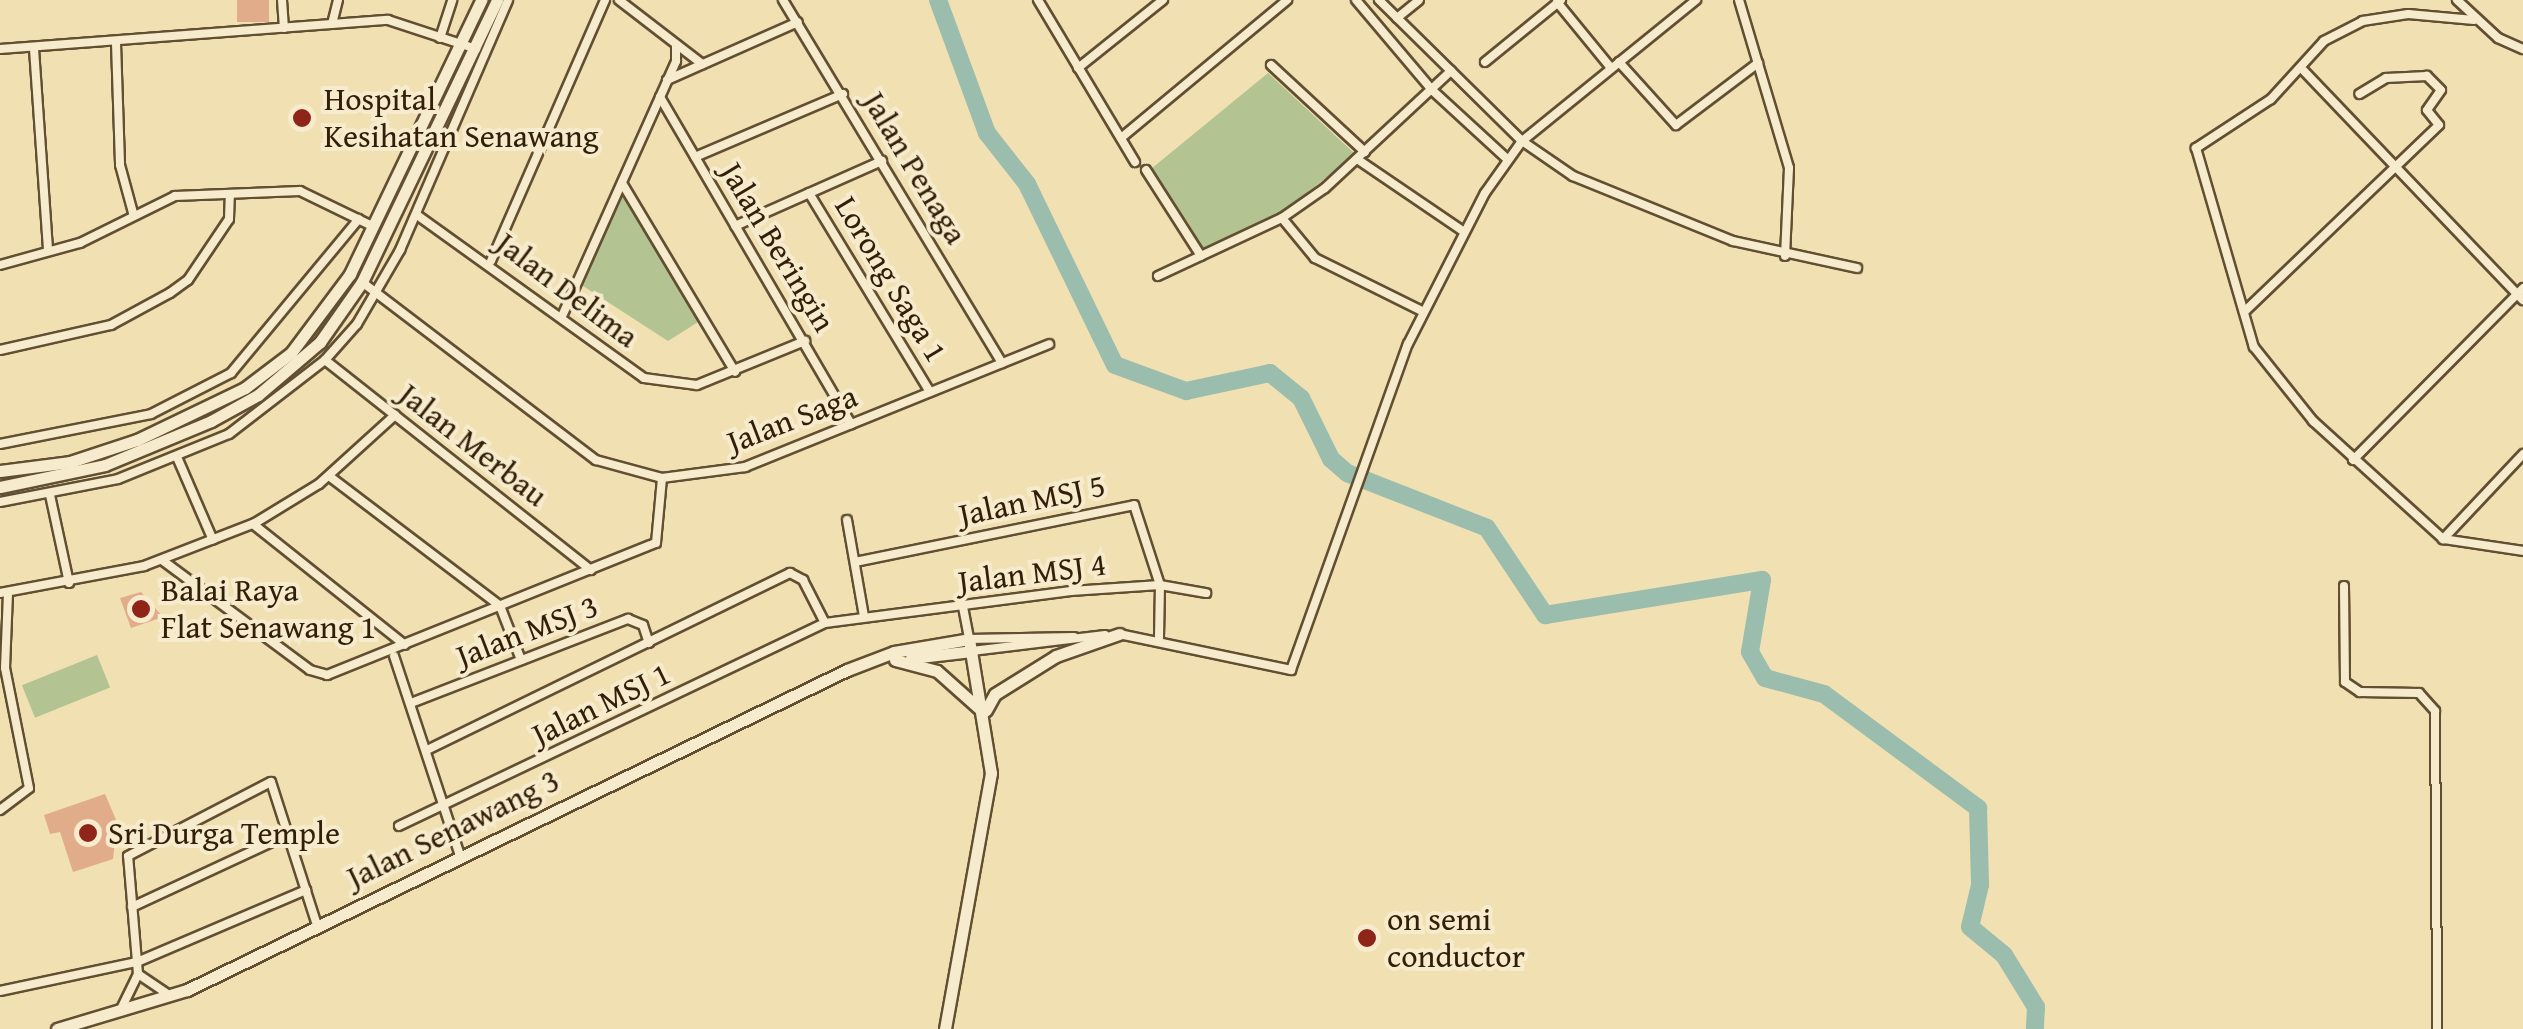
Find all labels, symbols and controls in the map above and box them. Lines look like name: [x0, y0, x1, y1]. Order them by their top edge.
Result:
place label: Hospital Kesihatan Senawang: [324, 81, 599, 156]
street label: Jalan Penaga: [855, 85, 975, 251]
marker: Hospital Kesihatan Senawang: [289, 105, 315, 131]
street label: Jalan Beringin: [712, 155, 844, 339]
street label: Lorong Saga 1: [827, 189, 955, 369]
street label: Jalan Delima: [488, 224, 646, 356]
street label: Jalan Merbau: [391, 375, 555, 515]
street label: Jalan Saga: [722, 377, 862, 461]
street label: Jalan MSJ 5: [955, 466, 1109, 534]
street label: Jalan MSJ 4: [956, 545, 1108, 601]
place label: Balai Raya Flat Senawang 1: [161, 572, 376, 647]
street label: Jalan MSJ 3: [451, 586, 603, 676]
marker: Balai Raya Flat Senawang 1: [130, 598, 152, 620]
street label: Jalan MSJ 1: [526, 654, 676, 754]
street label: Jalan Senawang 3: [341, 761, 565, 897]
place label: Sri Durga Temple: [108, 814, 340, 852]
marker: Sri Durga Temple: [77, 822, 99, 844]
place label: on semi conductor: [1387, 901, 1525, 976]
marker: on semi conductor: [1356, 927, 1378, 949]

